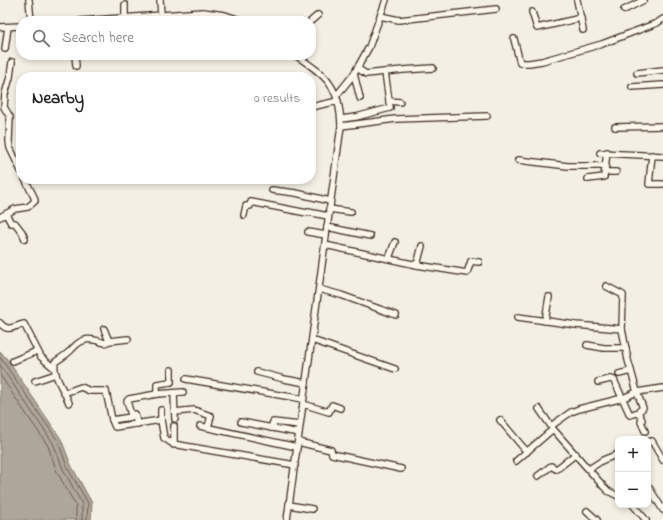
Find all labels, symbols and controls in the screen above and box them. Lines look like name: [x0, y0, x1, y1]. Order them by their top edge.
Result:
search box: [16, 16, 316, 60]
icon: search: [30, 27, 52, 49]
text: Search here: [62, 27, 134, 49]
text: Nearby: [32, 86, 84, 111]
text: 0 results: [254, 89, 300, 108]
map controls: [615, 436, 651, 508]
button: +: [615, 436, 651, 472]
button: −: [615, 472, 651, 508]

